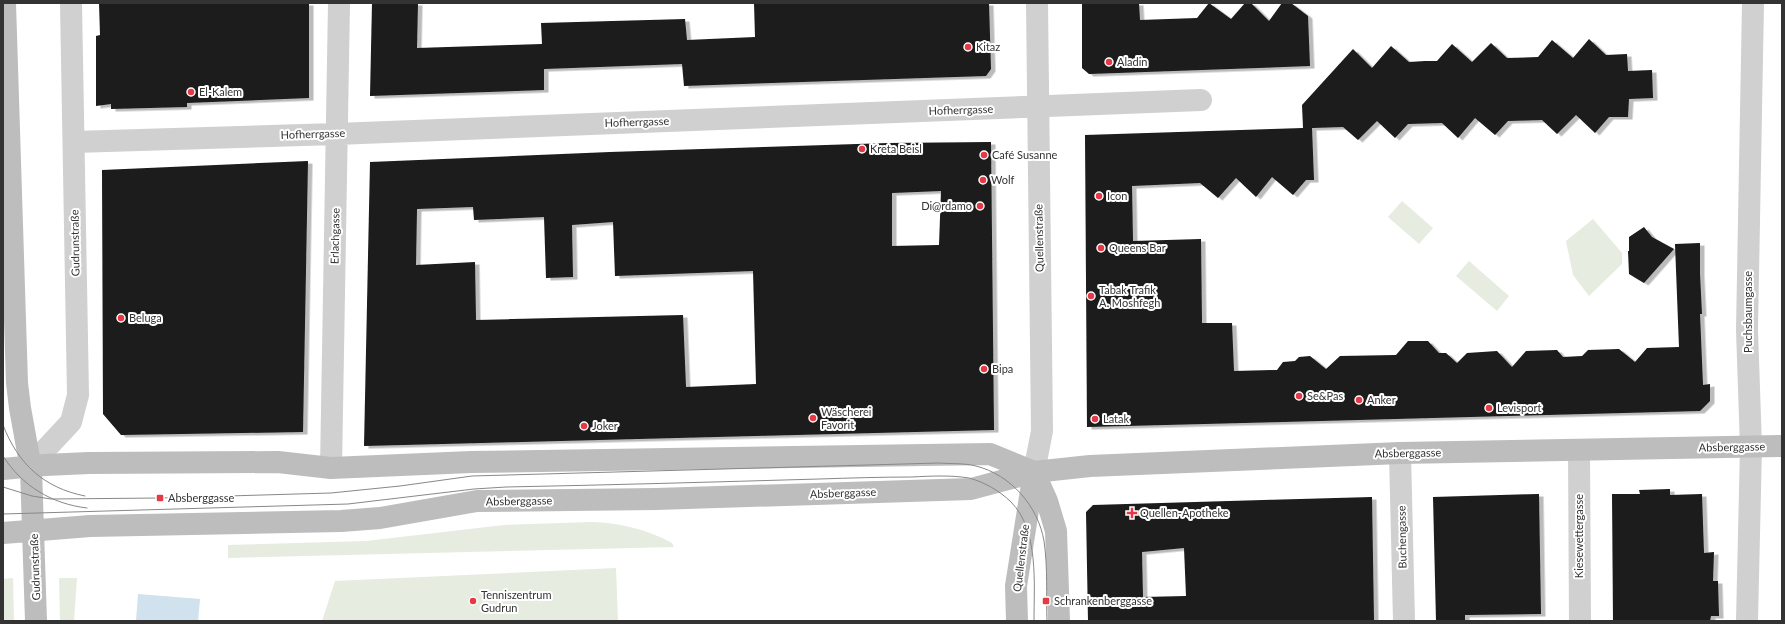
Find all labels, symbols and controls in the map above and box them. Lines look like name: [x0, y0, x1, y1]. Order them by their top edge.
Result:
place label: Kitaz: [976, 40, 1000, 53]
marker: Kitaz: [963, 42, 973, 52]
place label: Aladin: [1117, 55, 1147, 68]
marker: Aladin: [1104, 57, 1114, 67]
place label: El-Kalem: [199, 85, 242, 98]
marker: El-Kalem: [186, 87, 196, 97]
street label: Hofherrgasse: [928, 102, 994, 117]
street label: Hofherrgasse: [604, 114, 670, 129]
street label: Hofherrgasse: [280, 126, 346, 141]
place label: Kreta Beisl: [870, 142, 922, 155]
marker: Kreta Beisl: [857, 144, 867, 154]
place label: Café Susanne: [992, 148, 1058, 161]
marker: Café Susanne: [979, 150, 989, 160]
place label: Wolf: [991, 173, 1015, 186]
marker: Wolf: [978, 175, 988, 185]
place label: Icon: [1107, 189, 1127, 202]
marker: Icon: [1094, 191, 1104, 201]
place label: Di@rdamo: [921, 199, 972, 212]
marker: Di@rdamo: [975, 201, 985, 211]
street label: Quellenstraße: [1031, 204, 1046, 272]
street label: Erlachgasse: [328, 208, 341, 264]
street label: Gudrunstraße: [67, 209, 82, 277]
place label: Queens Bar: [1109, 241, 1166, 254]
marker: Queens Bar: [1096, 243, 1106, 253]
street label: Puchsbaumgasse: [1741, 271, 1754, 353]
place label: Tabak Trafik A. Moshfegh: [1099, 283, 1160, 309]
marker: Tabak Trafik A. Moshfegh: [1086, 291, 1096, 301]
place label: Beluga: [129, 311, 162, 324]
marker: Beluga: [116, 313, 126, 323]
place label: Bipa: [992, 362, 1013, 375]
marker: Bipa: [979, 364, 989, 374]
place label: Se&Pas: [1307, 389, 1343, 402]
marker: Se&Pas: [1294, 391, 1304, 401]
place label: Anker: [1367, 393, 1396, 406]
marker: Anker: [1354, 395, 1364, 405]
place label: Levisport: [1497, 401, 1541, 414]
marker: Levisport: [1484, 403, 1494, 413]
place label: Wäscherei Favorit: [821, 405, 872, 431]
place label: Latak: [1103, 412, 1129, 425]
marker: Wäscherei Favorit: [808, 413, 818, 423]
marker: Latak: [1090, 414, 1100, 424]
place label: Joker: [592, 419, 618, 432]
marker: Joker: [579, 421, 589, 431]
street label: Absberggasse: [1699, 439, 1765, 454]
street label: Absberggasse: [1375, 445, 1441, 460]
street label: Absberggasse: [810, 485, 877, 500]
place label: Absberggasse: [168, 491, 235, 504]
marker: Absberggasse: [155, 493, 165, 503]
street label: Absberggasse: [486, 493, 552, 508]
street label: Kiesewettergasse: [1572, 494, 1585, 578]
street label: Buchengasse: [1394, 505, 1409, 569]
place label: Quellen-Apotheke: [1140, 506, 1229, 519]
marker: Quellen-Apotheke: [1127, 508, 1137, 518]
street label: Quellenstraße: [1010, 523, 1031, 593]
street label: Gudrunstraße: [27, 533, 42, 601]
place label: Tenniszentrum Gudrun: [481, 588, 552, 614]
place label: Schrankenberggasse: [1054, 594, 1152, 607]
marker: Tenniszentrum Gudrun: [468, 596, 478, 606]
marker: Schrankenberggasse: [1041, 596, 1051, 606]

